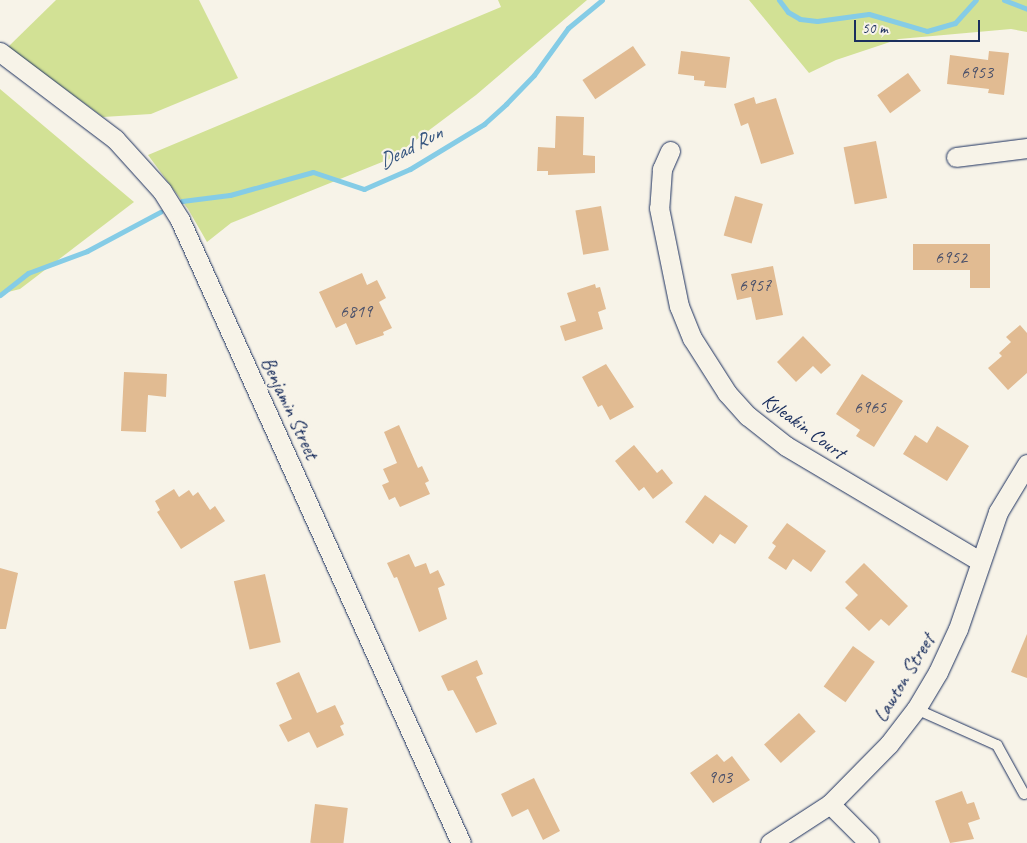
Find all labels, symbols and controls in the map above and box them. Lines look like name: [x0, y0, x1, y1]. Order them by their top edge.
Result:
scale bar: [857, 10, 983, 42]
text: 50 m: [862, 19, 888, 38]
house number: 6953: [961, 61, 993, 83]
water label: Dead Run: [374, 120, 446, 174]
house number: 6952: [935, 246, 967, 268]
house number: 6957: [739, 274, 771, 296]
house number: 6819: [340, 300, 372, 322]
street label: Benjamin Street: [256, 353, 324, 463]
street label: Kyleakin Court: [758, 388, 850, 464]
house number: 6965: [854, 396, 886, 418]
street label: Lawton Street: [868, 630, 940, 726]
house number: 903: [708, 766, 732, 788]

